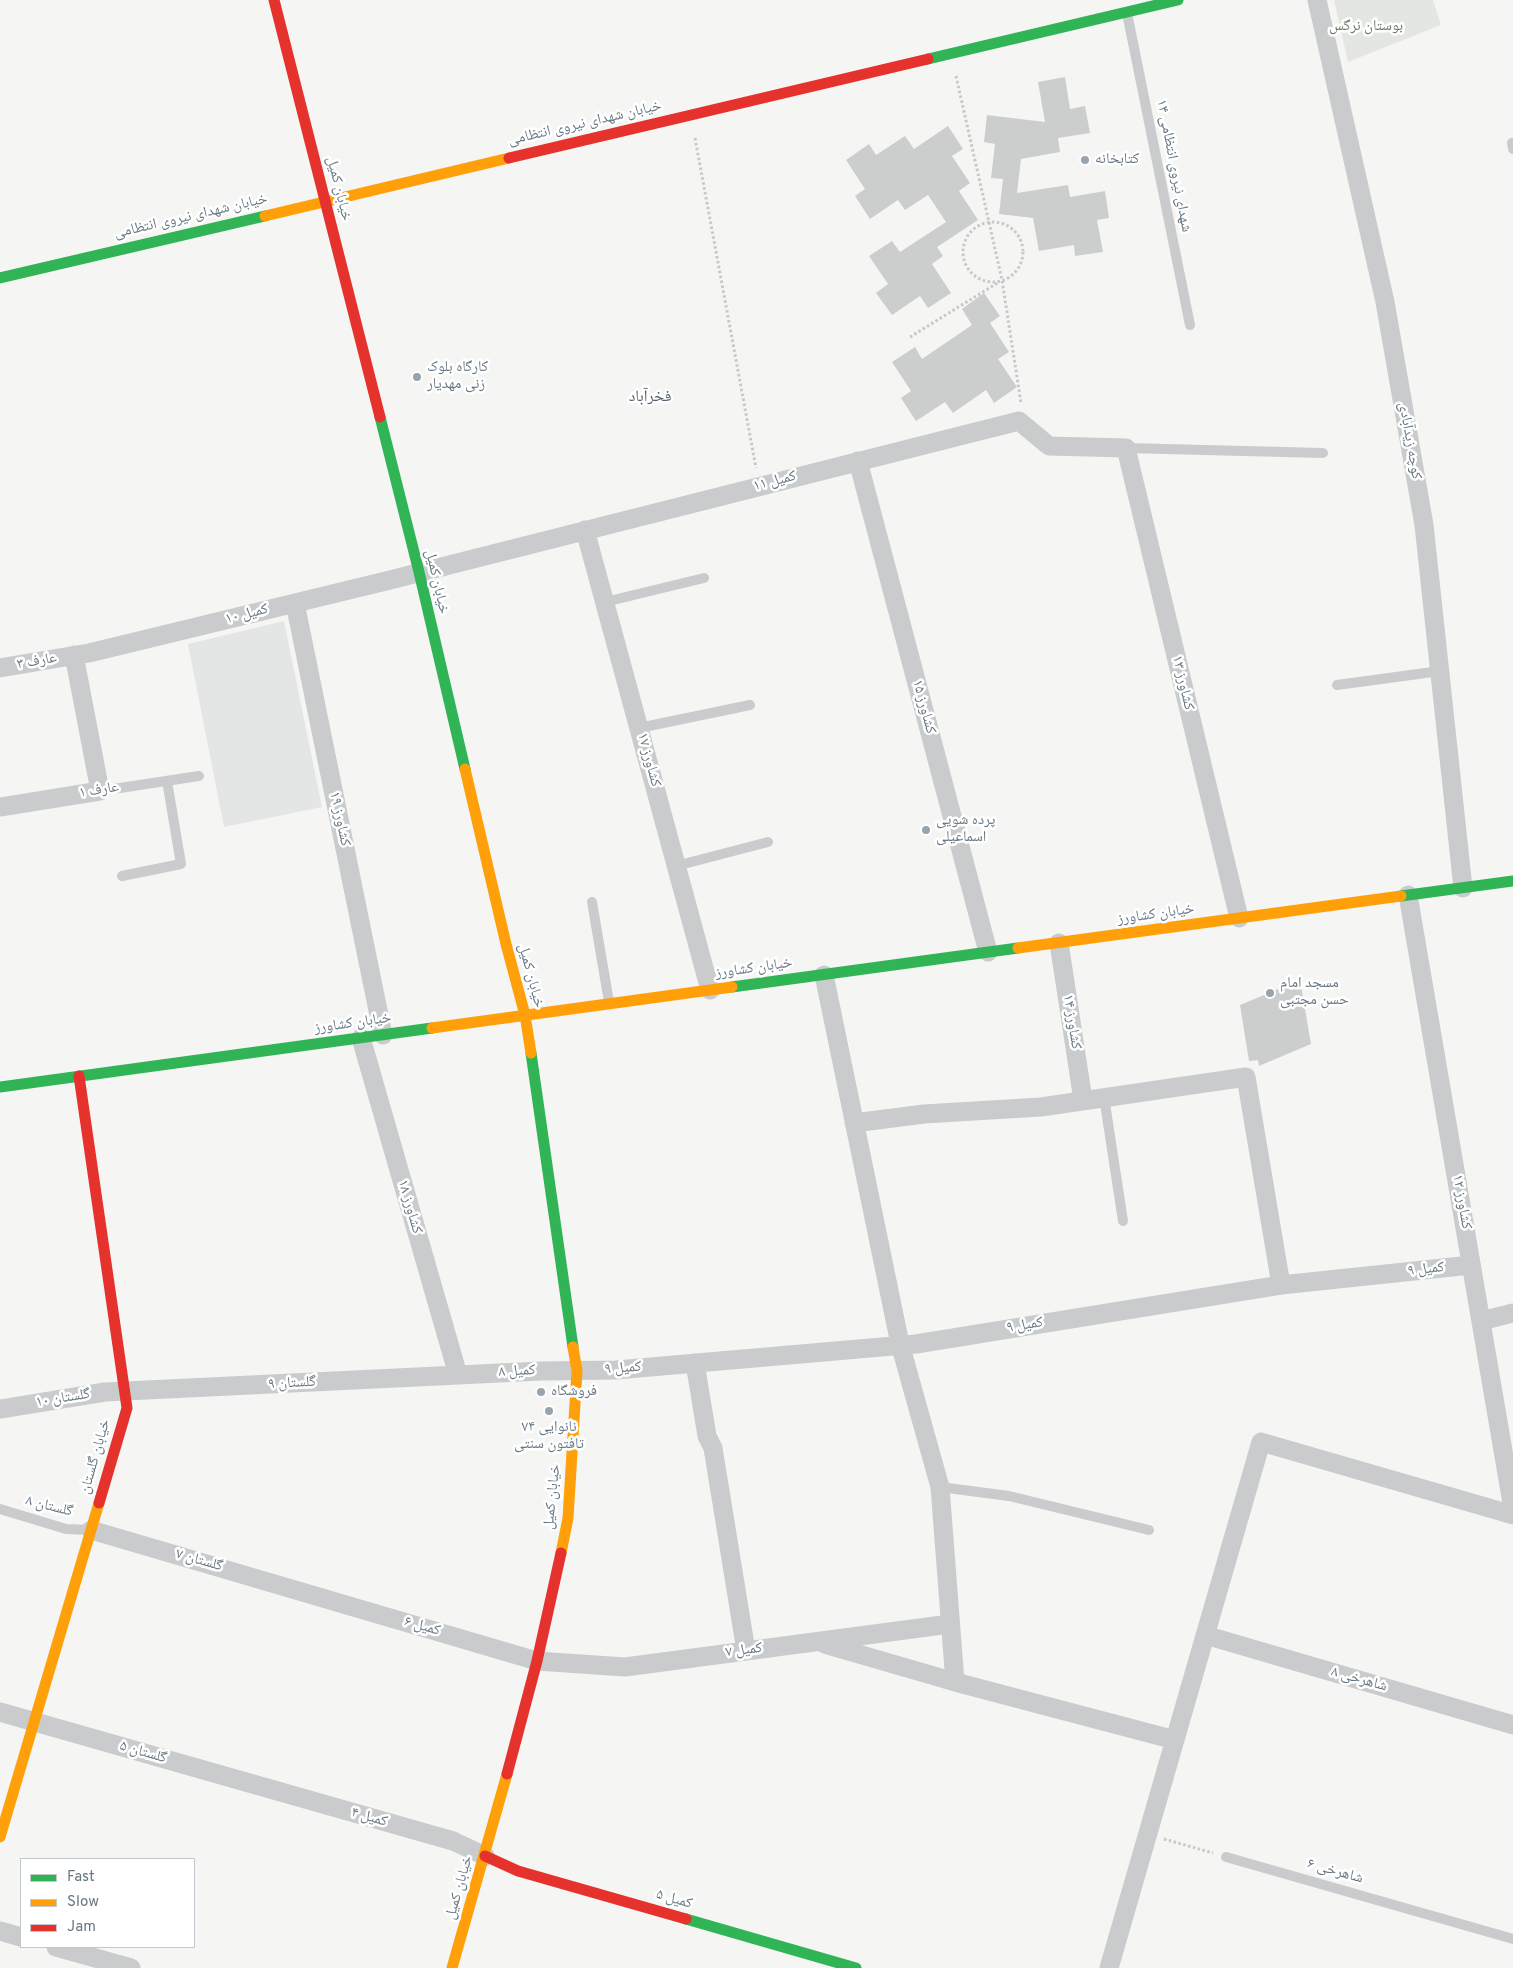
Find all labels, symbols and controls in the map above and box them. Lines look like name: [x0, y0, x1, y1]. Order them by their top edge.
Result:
park label: بوستان نرگس: [1329, 18, 1403, 36]
street label: خیابان شهدای نیروی انتظامی: [507, 98, 663, 150]
street label: شهدای نیروی انتظامی ۱۴: [1151, 98, 1195, 234]
place label: کتابخانه: [1095, 151, 1139, 169]
marker: کتابخانه: [1079, 154, 1091, 166]
street label: خیابان کمیل: [321, 155, 355, 223]
street label: خیابان شهدای نیروی انتظامی: [113, 191, 269, 243]
place label: کارگاه بلوک زنی مهدیار: [427, 359, 488, 394]
marker: کارگاه بلوک زنی مهدیار: [411, 371, 423, 383]
district label: فخرآباد: [629, 388, 671, 408]
street label: کوچه زیدآبادی: [1393, 401, 1425, 481]
street label: کمیل ۱۱: [752, 468, 798, 496]
street label: خیابان کمیل: [420, 548, 452, 616]
street label: کمیل ۱۰: [224, 601, 270, 629]
street label: عارف ۳: [16, 650, 58, 674]
street label: کشاورز ۱۳: [1167, 654, 1197, 712]
street label: کشاورز ۱۵: [907, 678, 939, 736]
street label: کشاورز ۱۷: [632, 731, 664, 789]
street label: عارف ۱: [78, 779, 120, 803]
street label: کشاورز ۱۹: [324, 790, 354, 848]
place label: پرده شویی اسماعیلی: [936, 812, 995, 847]
marker: پرده شویی اسماعیلی: [920, 824, 932, 836]
street label: خیابان کشاورز: [1116, 901, 1196, 929]
street label: خیابان کمیل: [513, 942, 547, 1010]
street label: خیابان کشاورز: [714, 955, 794, 983]
place label: مسجد امام حسن مجتبی: [1280, 975, 1349, 1010]
marker: مسجد امام حسن مجتبی: [1264, 987, 1276, 999]
street label: کشاورز ۱۴: [1058, 993, 1084, 1051]
street label: خیابان کشاورز: [313, 1010, 393, 1038]
street label: کشاورز ۱۲: [1447, 1173, 1475, 1231]
street label: کشاورز ۱۸: [393, 1178, 425, 1236]
street label: کمیل ۹: [1407, 1259, 1445, 1281]
street label: کمیل ۹: [1005, 1314, 1045, 1338]
street label: کمیل ۹: [604, 1359, 642, 1379]
street label: کمیل ۸: [498, 1362, 536, 1382]
street label: گلستان ۹: [268, 1374, 316, 1394]
place label: فروشگاه: [551, 1383, 597, 1401]
street label: گلستان ۱۰: [35, 1386, 91, 1412]
marker: فروشگاه: [535, 1386, 547, 1398]
marker: نانوایی ۷۴ تافتون سنتی: [543, 1405, 555, 1417]
street label: خیابان گلستان: [77, 1418, 115, 1496]
place label: نانوایی ۷۴ تافتون سنتی: [514, 1419, 584, 1454]
street label: خیابان کمیل: [541, 1463, 565, 1531]
street label: گلستان ۸: [23, 1492, 75, 1522]
street label: گلستان ۷: [173, 1546, 225, 1576]
street label: کمیل ۶: [402, 1613, 442, 1641]
street label: کمیل ۷: [725, 1640, 763, 1662]
street label: شاهرخی ۸: [1329, 1663, 1389, 1697]
street label: گلستان ۵: [117, 1738, 169, 1768]
street label: کمیل ۴: [349, 1804, 389, 1832]
street label: خیابان کمیل: [442, 1854, 478, 1922]
street label: شاهرخی ۶: [1305, 1855, 1365, 1889]
legend: [20, 1858, 195, 1948]
text: Fast: [67, 1868, 95, 1887]
street label: کمیل ۵: [654, 1886, 694, 1914]
text: Slow: [67, 1893, 99, 1912]
text: Jam: [67, 1918, 96, 1937]

